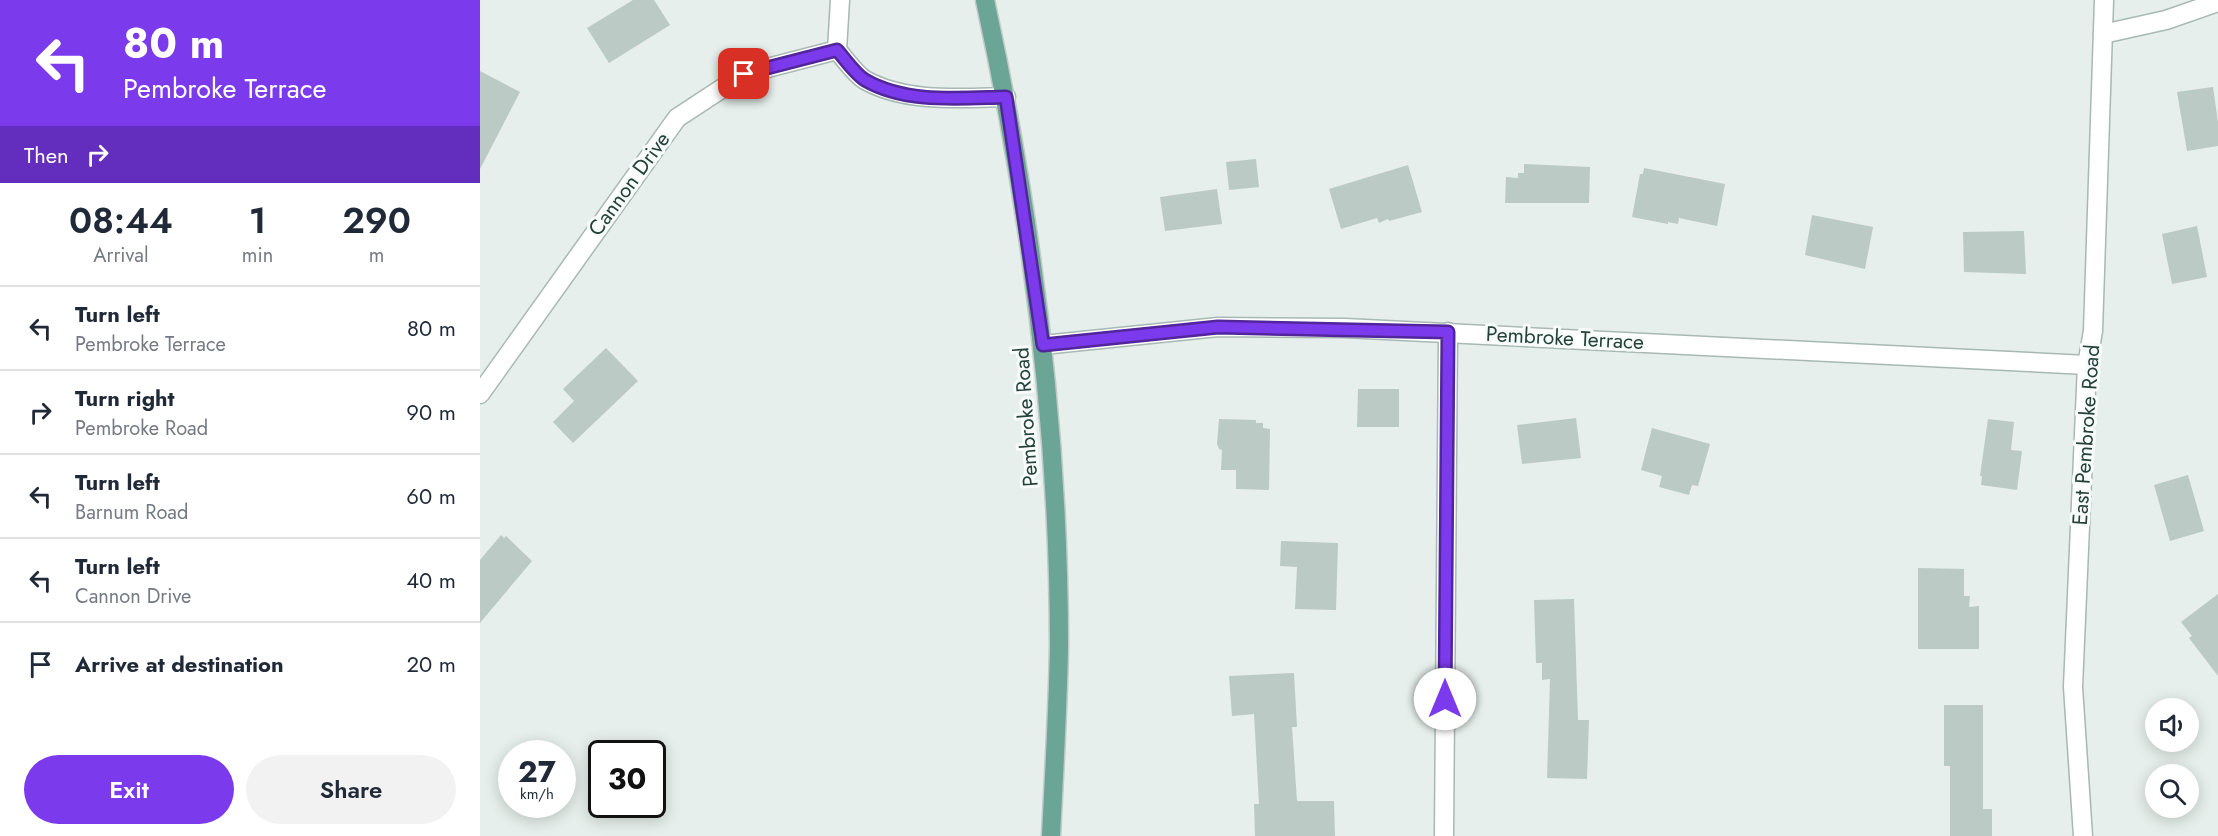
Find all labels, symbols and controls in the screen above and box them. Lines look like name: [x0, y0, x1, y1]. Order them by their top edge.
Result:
text: 80 m: [123, 13, 224, 74]
icon: left: [24, 24, 102, 102]
pin: [718, 48, 769, 99]
icon: arrive: [727, 57, 760, 90]
text: Pembroke Terrace: [123, 69, 327, 108]
street label: Cannon Drive: [581, 126, 677, 242]
icon: right: [81, 138, 114, 171]
text: Then: [24, 139, 69, 171]
text: 08:44: [69, 194, 173, 246]
text: 1: [249, 194, 266, 246]
text: 290: [342, 194, 411, 246]
text: Arrival: [93, 241, 148, 270]
text: min: [242, 241, 273, 270]
text: m: [369, 241, 384, 270]
text: Turn left: [75, 298, 160, 330]
icon: left: [24, 312, 57, 345]
text: 80 m: [407, 312, 456, 344]
street label: Pembroke Terrace: [1485, 319, 1645, 357]
text: Pembroke Terrace: [75, 330, 226, 359]
street label: East Pembroke Road: [2065, 344, 2107, 526]
street label: Pembroke Road: [1006, 346, 1046, 488]
text: Turn right: [75, 382, 175, 414]
icon: right: [24, 396, 57, 429]
text: 90 m: [406, 396, 456, 428]
text: Pembroke Road: [75, 414, 208, 443]
text: Turn left: [75, 466, 160, 498]
icon: left: [24, 480, 57, 513]
text: 60 m: [406, 480, 456, 512]
text: Barnum Road: [75, 498, 188, 527]
text: Turn left: [75, 550, 160, 582]
icon: left: [24, 564, 57, 597]
text: 40 m: [406, 564, 456, 596]
text: Cannon Drive: [75, 582, 191, 611]
icon: arrive: [24, 648, 57, 681]
text: Arrive at destination: [75, 648, 284, 680]
text: 20 m: [407, 648, 456, 680]
position arrow: [1413, 667, 1477, 731]
map controls: [2145, 698, 2199, 818]
button: sound: [2145, 698, 2199, 752]
speed limit sign: 30: [588, 740, 666, 818]
text: 27: [518, 750, 556, 793]
button: Exit: [24, 755, 234, 824]
button: Share: [246, 755, 456, 824]
button: search: [2145, 764, 2199, 818]
text: km/h: [520, 783, 554, 805]

